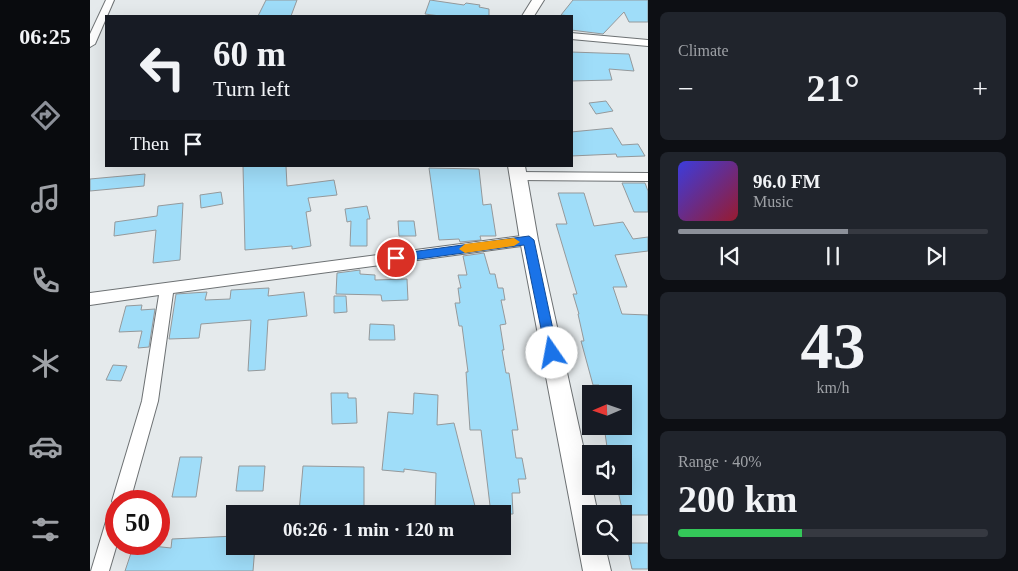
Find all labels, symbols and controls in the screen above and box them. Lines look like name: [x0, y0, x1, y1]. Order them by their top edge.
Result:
text: 06:25: [19, 24, 71, 49]
icon: left: [130, 35, 195, 100]
text: 60 m: [213, 35, 286, 74]
text: Climate: [678, 42, 729, 59]
text: 21°: [806, 67, 860, 109]
text: −: [678, 73, 694, 104]
text: +: [972, 73, 988, 104]
text: Turn left: [213, 76, 290, 101]
icon: directions: [28, 98, 63, 133]
icon: arrive: [179, 130, 207, 158]
text: Then: [130, 133, 169, 154]
text: 96.0 FM: [753, 171, 821, 192]
icon: music: [28, 181, 63, 216]
text: Music: [753, 193, 793, 210]
pin: [375, 237, 417, 279]
icon: previous: [716, 242, 744, 270]
icon: pause: [819, 242, 847, 270]
icon: next: [922, 242, 950, 270]
icon: arrive: [382, 244, 410, 272]
icon: phone: [28, 263, 63, 298]
text: 43: [801, 310, 866, 382]
position arrow: [525, 326, 577, 378]
icon: climate: [28, 346, 63, 381]
text: km/h: [817, 379, 849, 396]
north arrow: [582, 385, 632, 435]
map controls: [582, 385, 632, 555]
icon: car: [28, 429, 63, 464]
button: sound: [582, 445, 632, 495]
text: Range · 40%: [678, 453, 762, 470]
text: 200 km: [678, 478, 797, 520]
speed limit sign: 50: [105, 490, 170, 555]
button: search: [582, 505, 632, 555]
icon: filters: [28, 512, 63, 547]
text: 06:26 · 1 min · 120 m: [283, 519, 454, 540]

